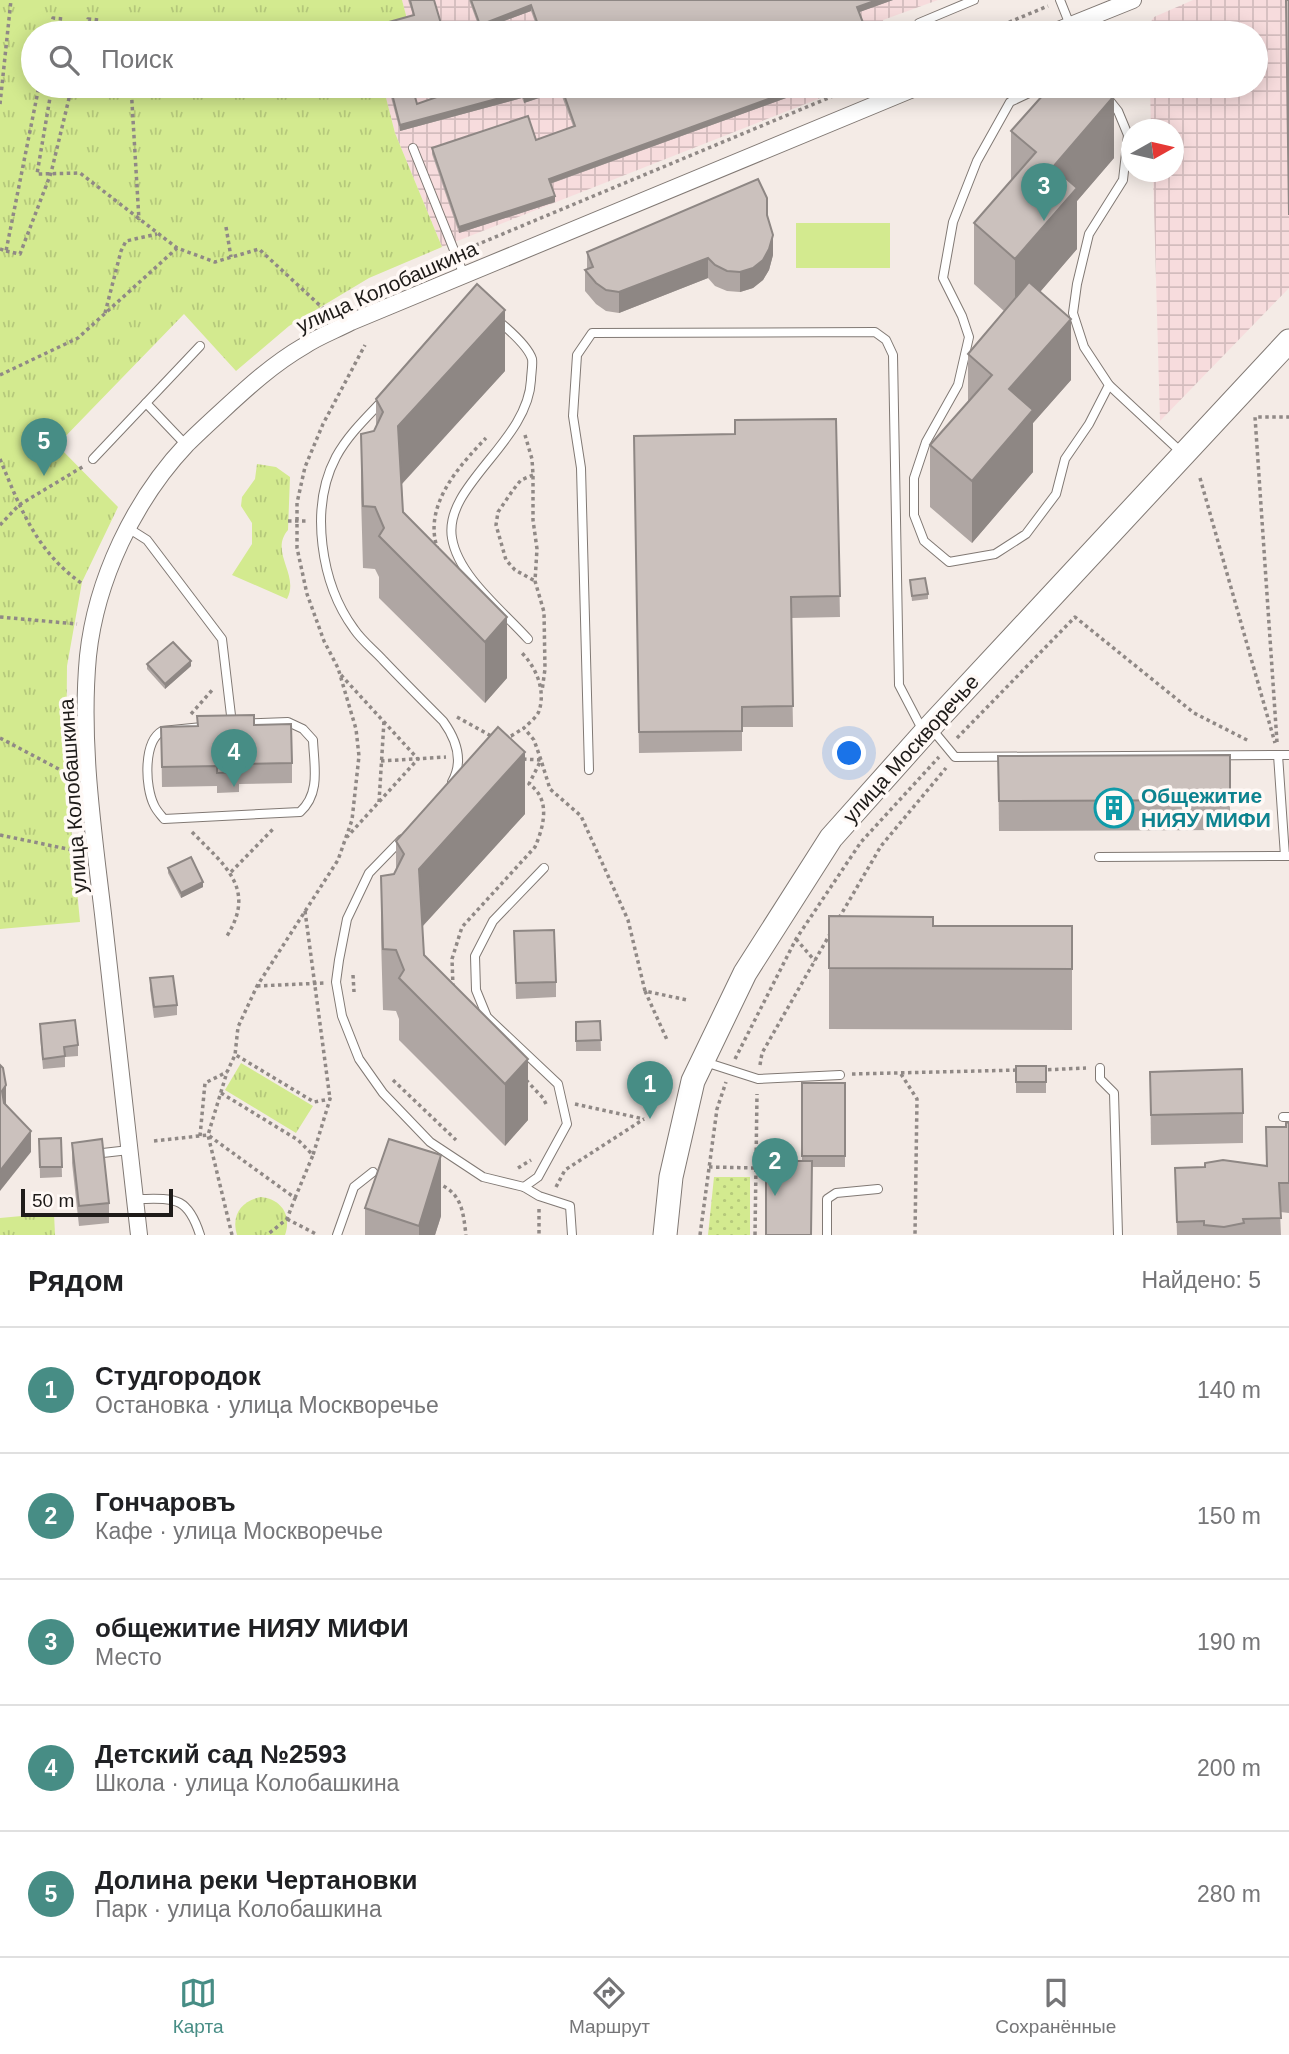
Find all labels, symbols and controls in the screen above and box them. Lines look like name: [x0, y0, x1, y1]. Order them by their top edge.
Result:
search box: [21, 21, 1268, 98]
icon: search: [45, 41, 83, 79]
text: Поиск: [101, 44, 173, 74]
north arrow: [1121, 119, 1184, 182]
pin: 3: [1021, 163, 1067, 221]
street label: улица Колобашкина: [293, 236, 481, 337]
pin: 5: [21, 418, 67, 476]
street label: улица Москворечье: [838, 670, 983, 828]
street label: улица Колобашкина: [54, 697, 91, 894]
pin: 4: [211, 729, 257, 787]
your location: [832, 736, 866, 770]
place label: Общежитие НИЯУ МИФИ: [1141, 784, 1271, 831]
building icon: Общежитие НИЯУ МИФИ: [1093, 787, 1135, 829]
pin: 1: [627, 1061, 673, 1119]
pin: 2: [752, 1138, 798, 1196]
scale bar: [21, 1186, 173, 1218]
text: 50 m: [32, 1190, 74, 1211]
text: Рядом: [28, 1264, 124, 1297]
text: Найдено: 5: [1141, 1267, 1261, 1293]
text: Студгородок: [95, 1361, 261, 1391]
text: 1: [45, 1377, 57, 1403]
text: 140 m: [1197, 1377, 1261, 1403]
text: Остановка · улица Москворечье: [95, 1392, 439, 1418]
text: Гончаровъ: [95, 1487, 236, 1517]
text: 2: [45, 1503, 57, 1529]
text: 150 m: [1197, 1503, 1261, 1529]
text: Кафе · улица Москворечье: [95, 1518, 383, 1544]
text: общежитие НИЯУ МИФИ: [95, 1613, 409, 1643]
text: 3: [45, 1629, 57, 1655]
text: 190 m: [1197, 1629, 1261, 1655]
text: Место: [95, 1644, 162, 1670]
text: Детский сад №2593: [95, 1739, 347, 1769]
text: 4: [45, 1755, 57, 1781]
text: 200 m: [1197, 1755, 1261, 1781]
text: Школа · улица Колобашкина: [95, 1770, 399, 1796]
text: Долина реки Чертановки: [95, 1865, 418, 1895]
text: 5: [45, 1881, 57, 1907]
text: 280 m: [1197, 1881, 1261, 1907]
text: Парк · улица Колобашкина: [95, 1896, 382, 1922]
tab: Карта: [173, 1974, 224, 2038]
tab: Маршрут: [569, 1974, 650, 2038]
tab: Сохранённые: [995, 1974, 1116, 2038]

